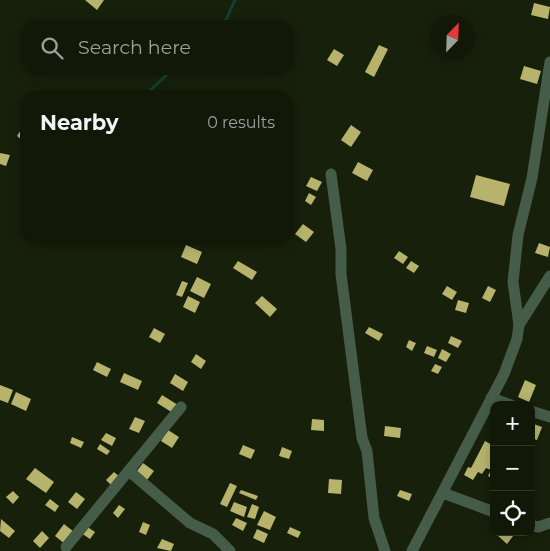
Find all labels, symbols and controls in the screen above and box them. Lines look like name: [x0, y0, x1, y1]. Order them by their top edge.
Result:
north arrow: [430, 15, 475, 60]
search box: [20, 20, 295, 75]
icon: search: [38, 34, 66, 62]
text: Search here: [78, 36, 191, 59]
text: Nearby: [40, 110, 119, 135]
text: 0 results: [207, 113, 275, 132]
map controls: [490, 401, 535, 536]
button: +: [490, 401, 535, 446]
button: −: [490, 446, 535, 491]
button: locate: [490, 491, 535, 536]

